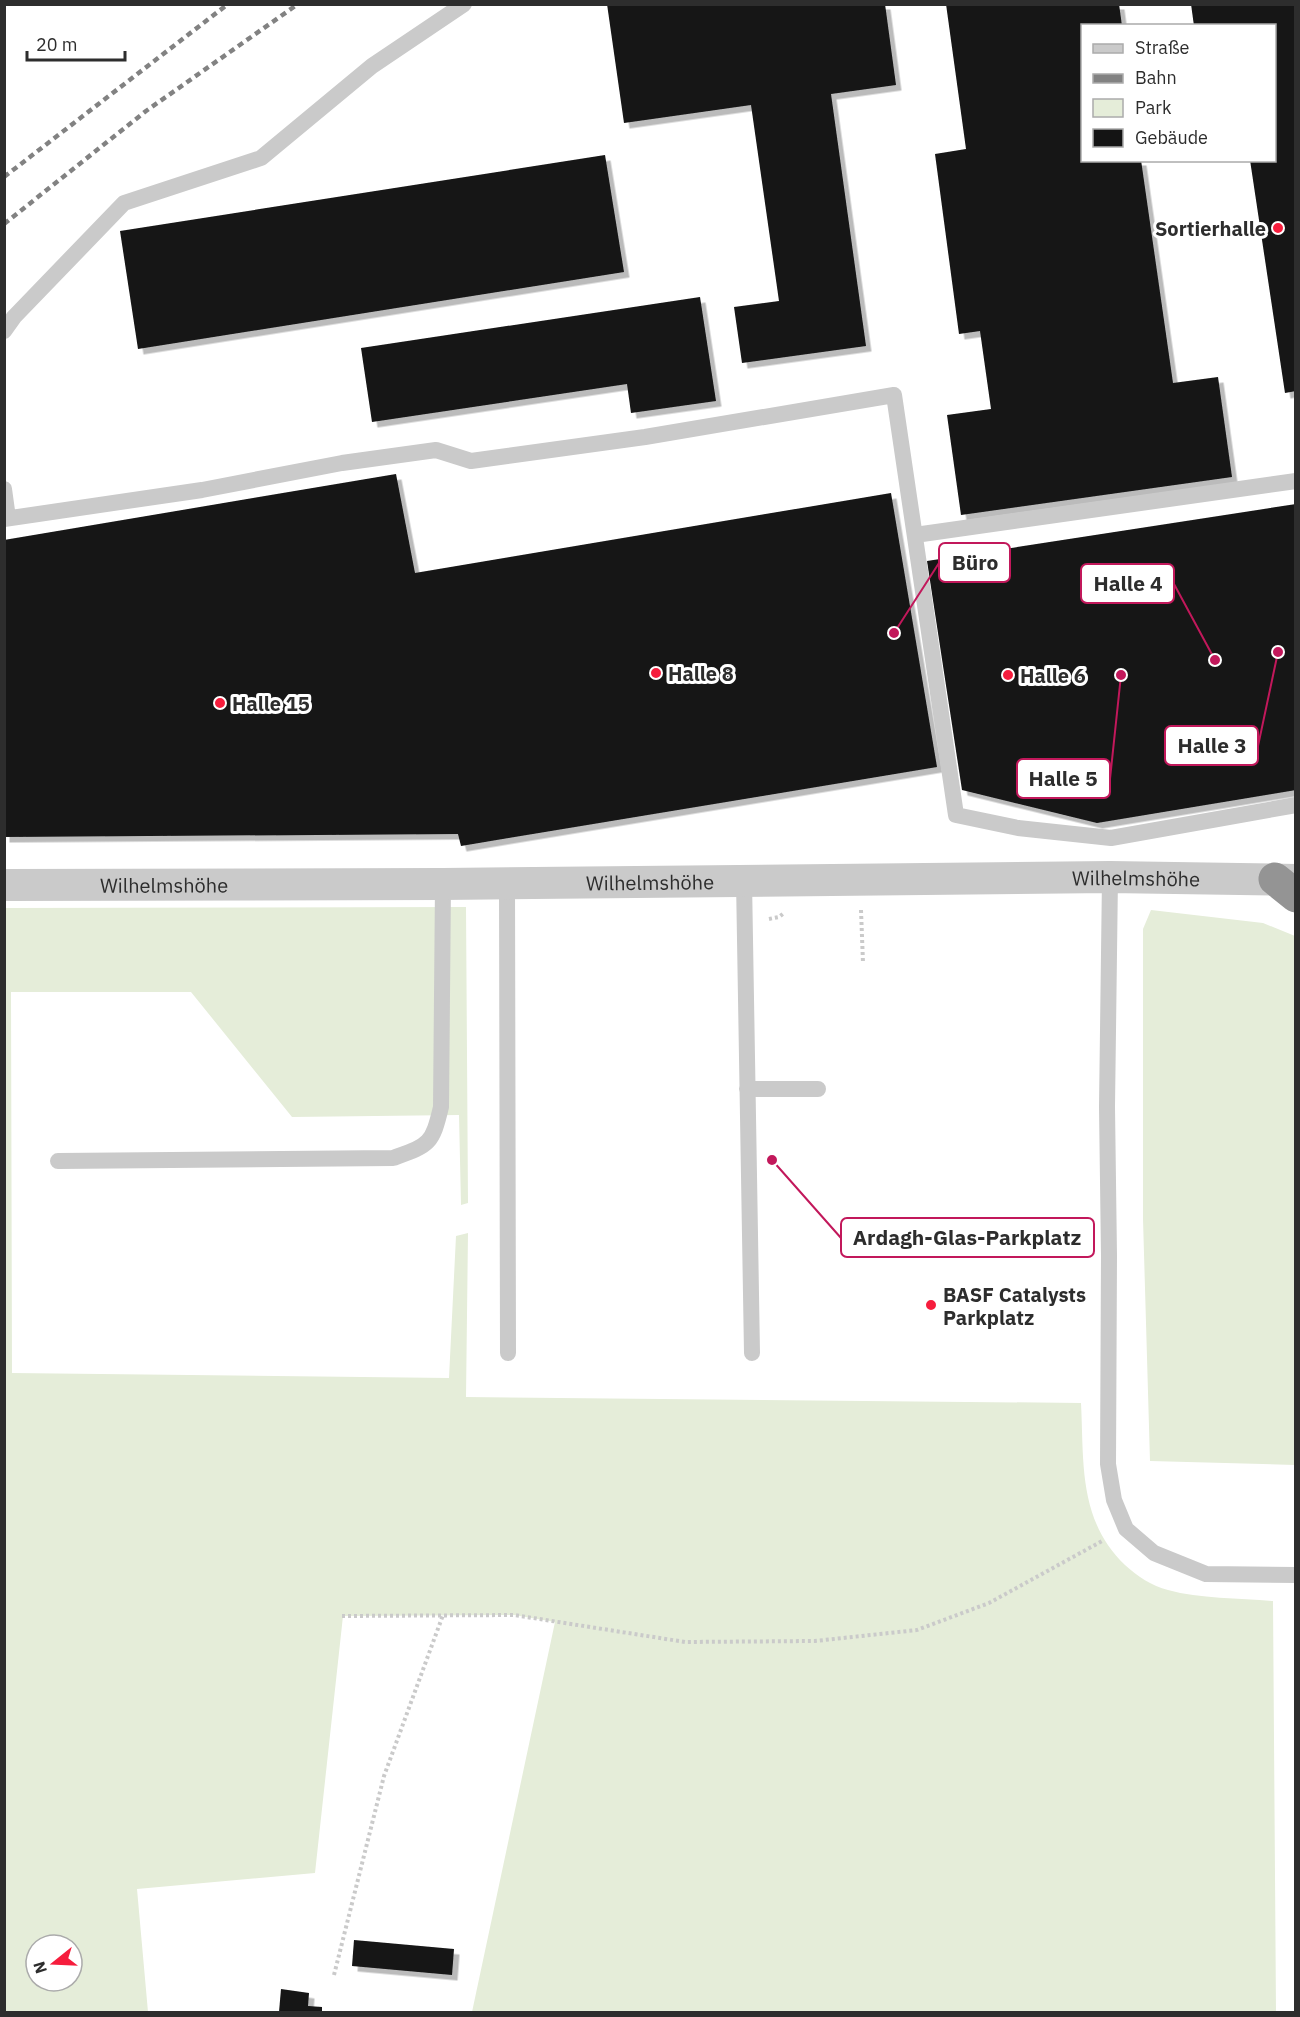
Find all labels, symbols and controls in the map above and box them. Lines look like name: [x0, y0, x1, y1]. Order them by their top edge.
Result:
scale bar: [27, 24, 124, 62]
legend: [1081, 24, 1276, 162]
text: 20 m: [36, 33, 78, 56]
text: Straße: [1135, 36, 1189, 59]
text: Bahn: [1135, 66, 1177, 89]
text: Park: [1135, 96, 1172, 119]
text: Gebäude: [1135, 126, 1208, 149]
place label: Sortierhalle: [1155, 215, 1266, 242]
marker: Sortierhalle: [1271, 221, 1285, 235]
callout: Büro: [939, 543, 1010, 582]
text: Büro: [952, 548, 999, 576]
callout: Halle 4: [1081, 564, 1174, 603]
text: Halle 4: [1093, 569, 1163, 597]
place label: Halle 8: [668, 660, 734, 687]
place label: Halle 6: [1020, 662, 1086, 689]
marker: Halle 8: [649, 666, 663, 680]
marker: Halle 6: [1001, 668, 1015, 682]
place label: Halle 15: [232, 690, 310, 717]
marker: Halle 15: [213, 696, 227, 710]
callout: Halle 3: [1165, 726, 1258, 765]
text: Halle 3: [1177, 731, 1247, 759]
callout: Halle 5: [1017, 759, 1110, 798]
text: Halle 5: [1028, 764, 1098, 792]
street label: Wilhelmshöhe: [1072, 863, 1200, 892]
street label: Wilhelmshöhe: [586, 868, 714, 896]
street label: Wilhelmshöhe: [100, 871, 228, 898]
callout: Ardagh-Glas-Parkplatz: [841, 1218, 1094, 1257]
text: Ardagh-Glas-Parkplatz: [853, 1223, 1081, 1251]
place label: BASF Catalysts Parkplatz: [943, 1281, 1086, 1331]
marker: BASF Catalysts Parkplatz: [924, 1298, 938, 1312]
north arrow: [24, 1933, 84, 1993]
text: N: [28, 1959, 51, 1976]

